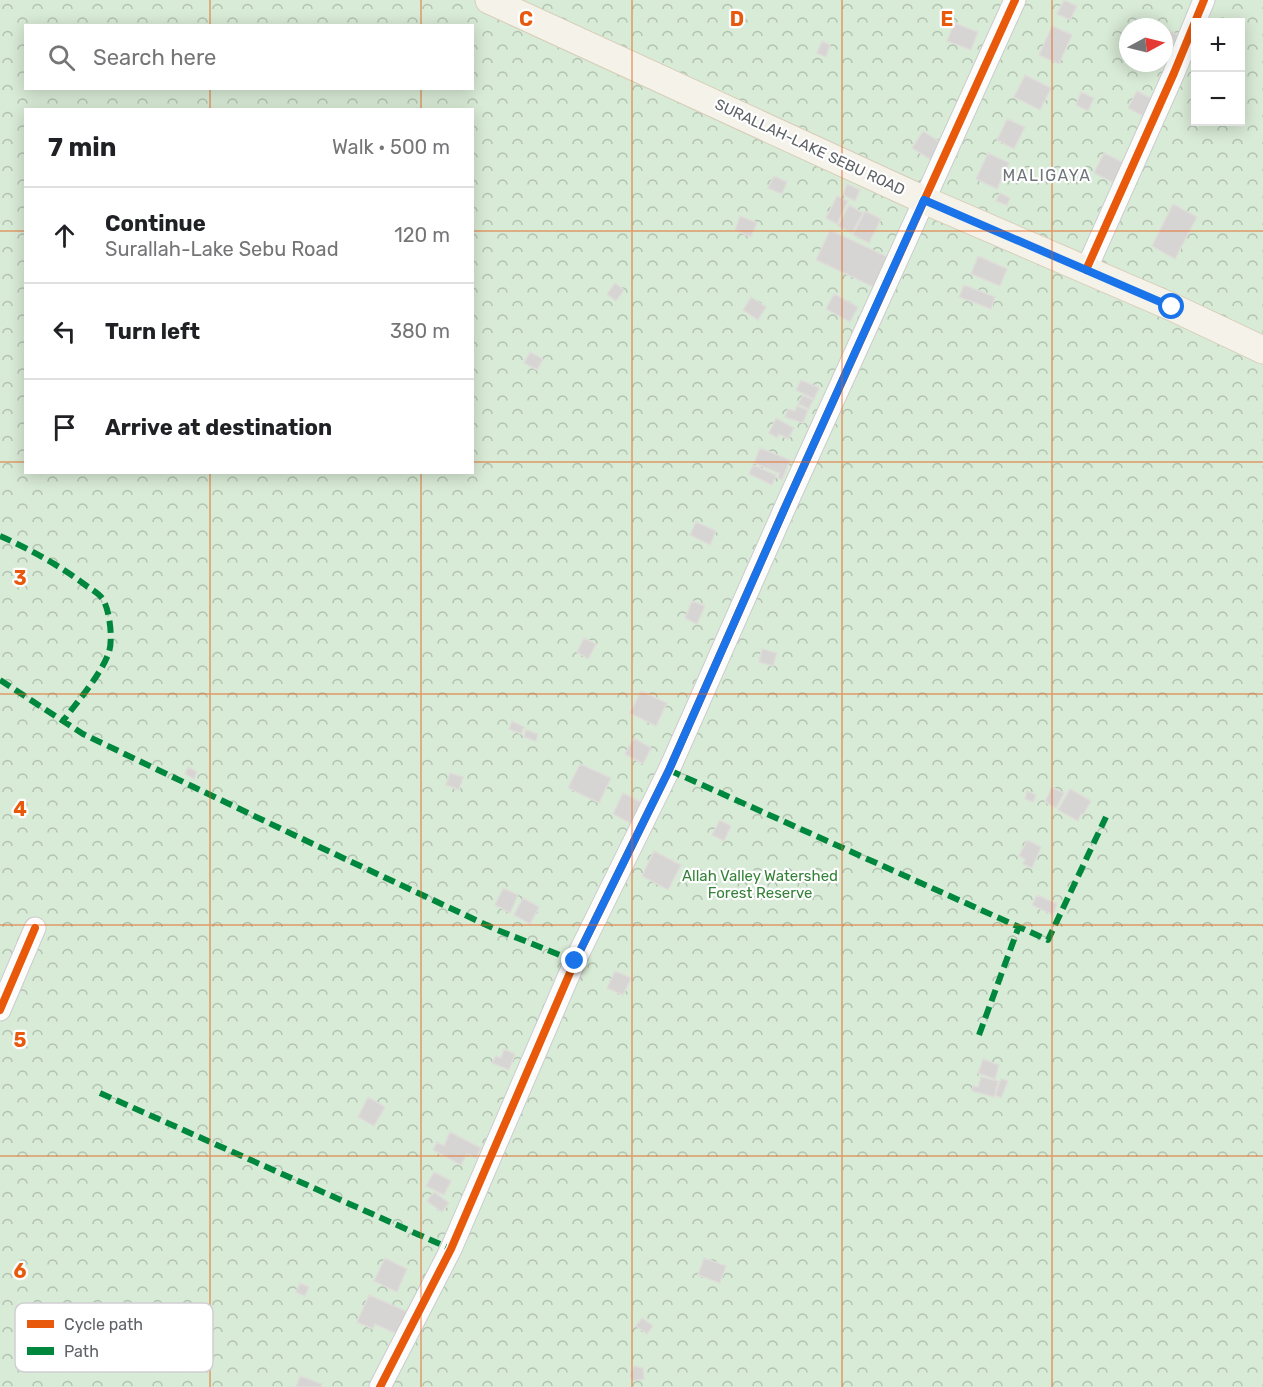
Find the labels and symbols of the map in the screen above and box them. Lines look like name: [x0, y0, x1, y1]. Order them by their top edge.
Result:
text: C: [519, 7, 533, 31]
text: D: [730, 7, 744, 31]
text: E: [941, 7, 953, 31]
north arrow: [1119, 18, 1173, 72]
street label: SURALLAH-LAKE SEBU ROAD: [712, 95, 908, 199]
district label: MALIGAYA: [1003, 166, 1091, 185]
route start: [1158, 293, 1184, 319]
text: 3: [13, 566, 27, 590]
text: 4: [13, 797, 27, 821]
park label: Allah Valley Watershed Forest Reserve: [682, 867, 838, 902]
route end: [561, 947, 587, 973]
text: 5: [14, 1028, 27, 1052]
text: 6: [13, 1259, 27, 1283]
legend: [15, 1303, 213, 1372]
text: Cycle path: [64, 1315, 143, 1334]
text: Path: [64, 1342, 99, 1361]

